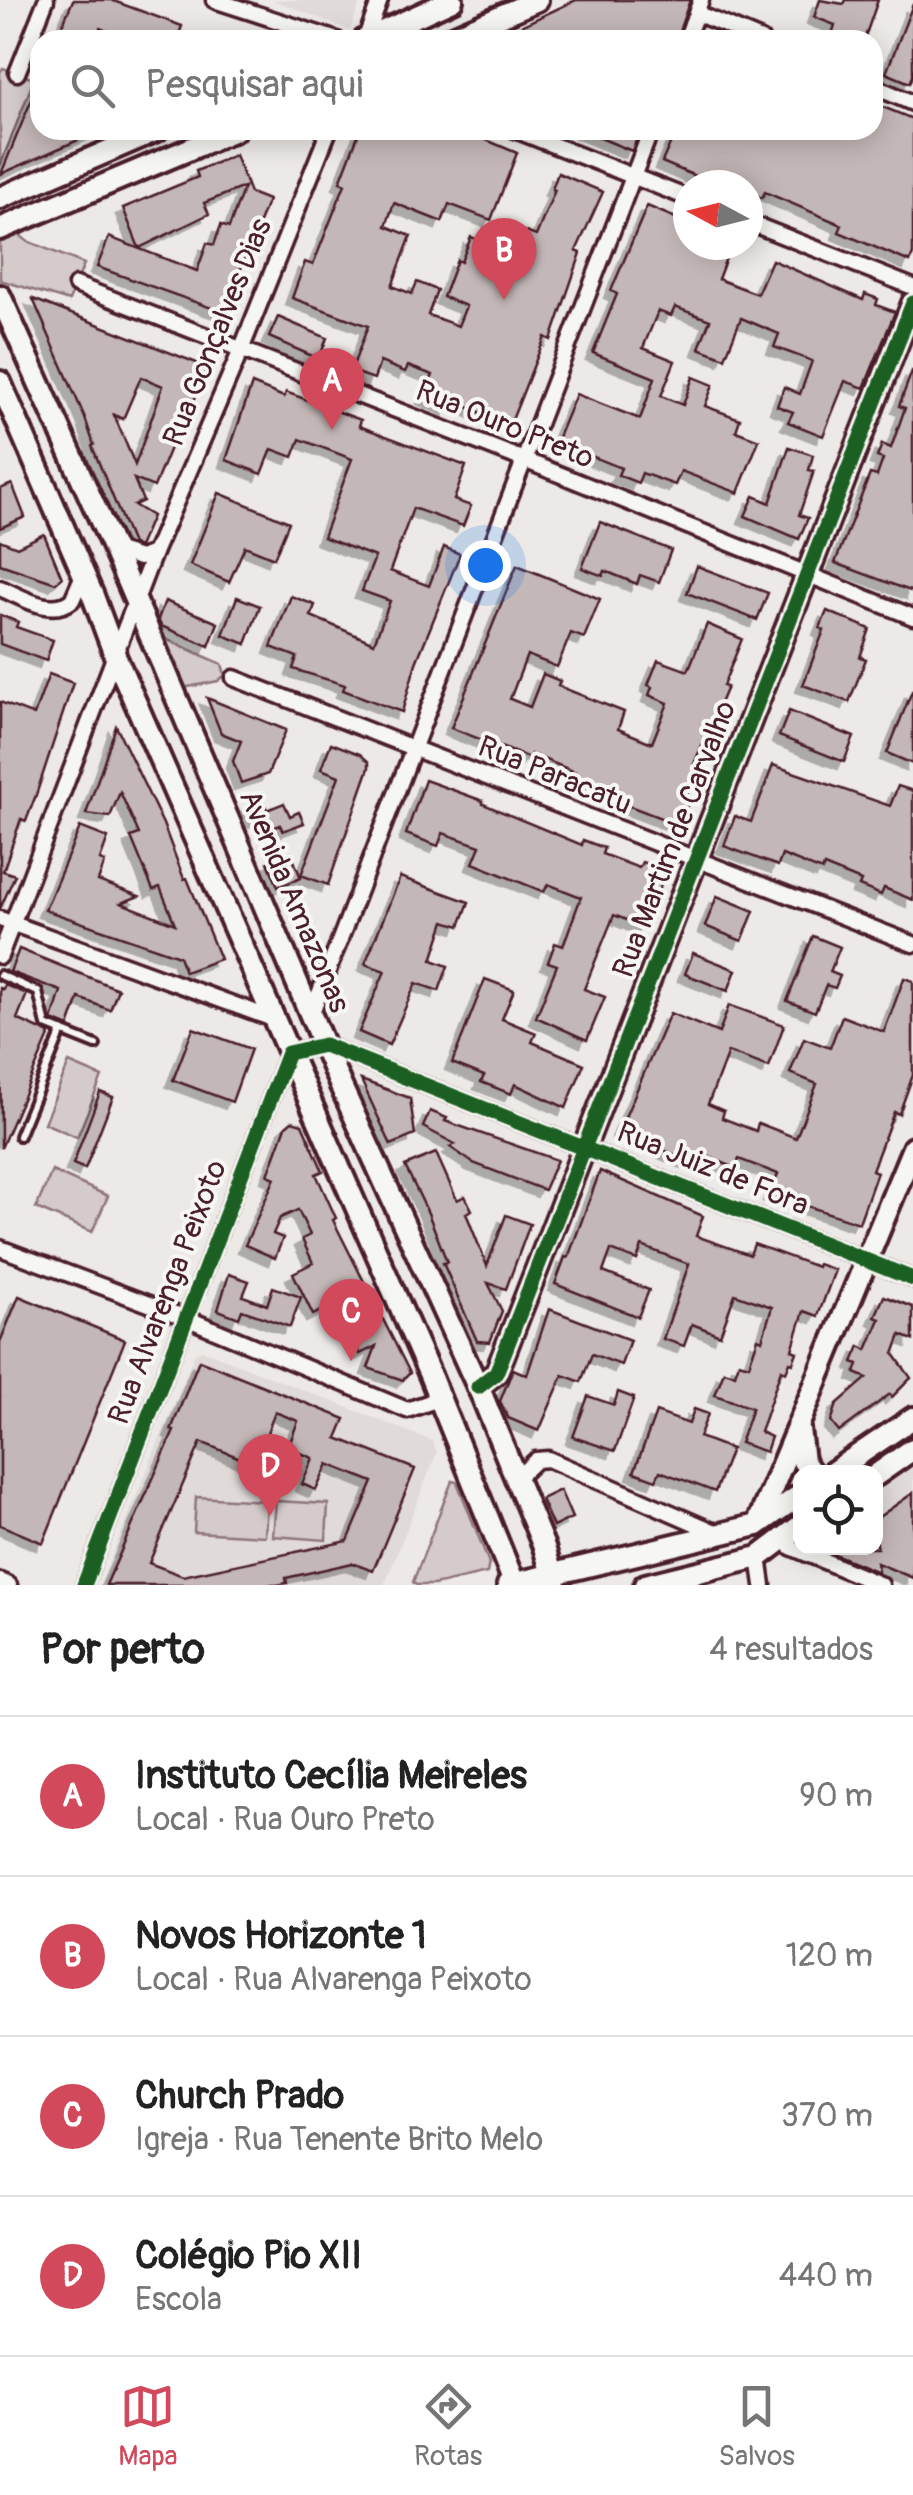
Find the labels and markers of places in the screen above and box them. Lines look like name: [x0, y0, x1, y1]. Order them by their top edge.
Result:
pin: B: [472, 218, 536, 300]
pin: A: [300, 348, 364, 430]
pin: C: [318, 1278, 384, 1361]
pin: D: [238, 1434, 302, 1516]

